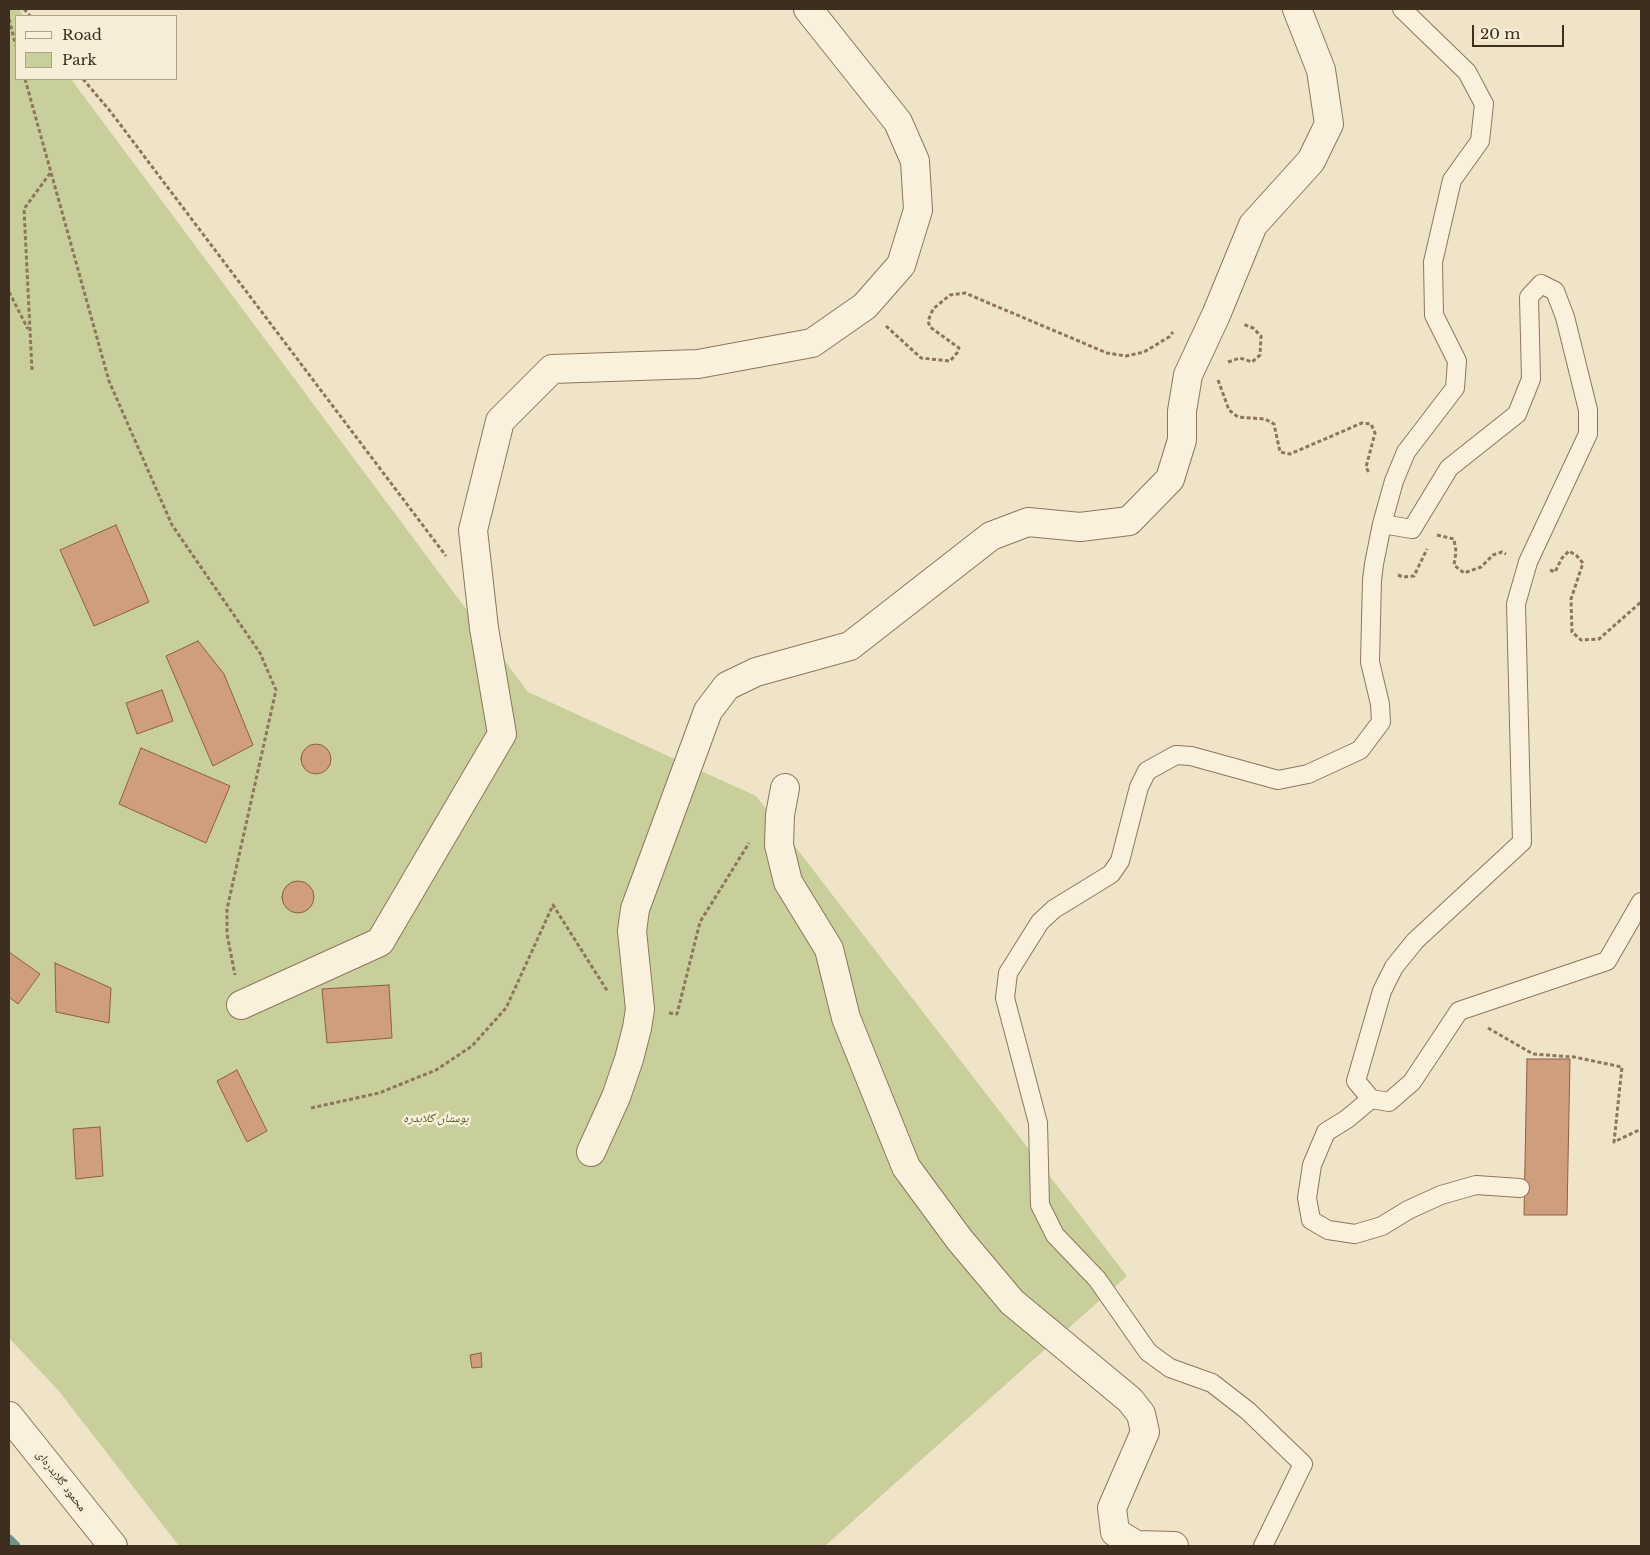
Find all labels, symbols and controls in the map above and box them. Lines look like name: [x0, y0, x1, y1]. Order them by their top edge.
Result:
legend: [15, 15, 178, 80]
scale bar: [1475, 15, 1568, 47]
text: 20 m: [1480, 24, 1520, 43]
text: Road: [62, 25, 102, 44]
text: Park: [62, 50, 97, 69]
park label: بوستان گلابدره: [403, 1112, 469, 1126]
street label: محمود گلابدره‌ای: [33, 1448, 89, 1514]

